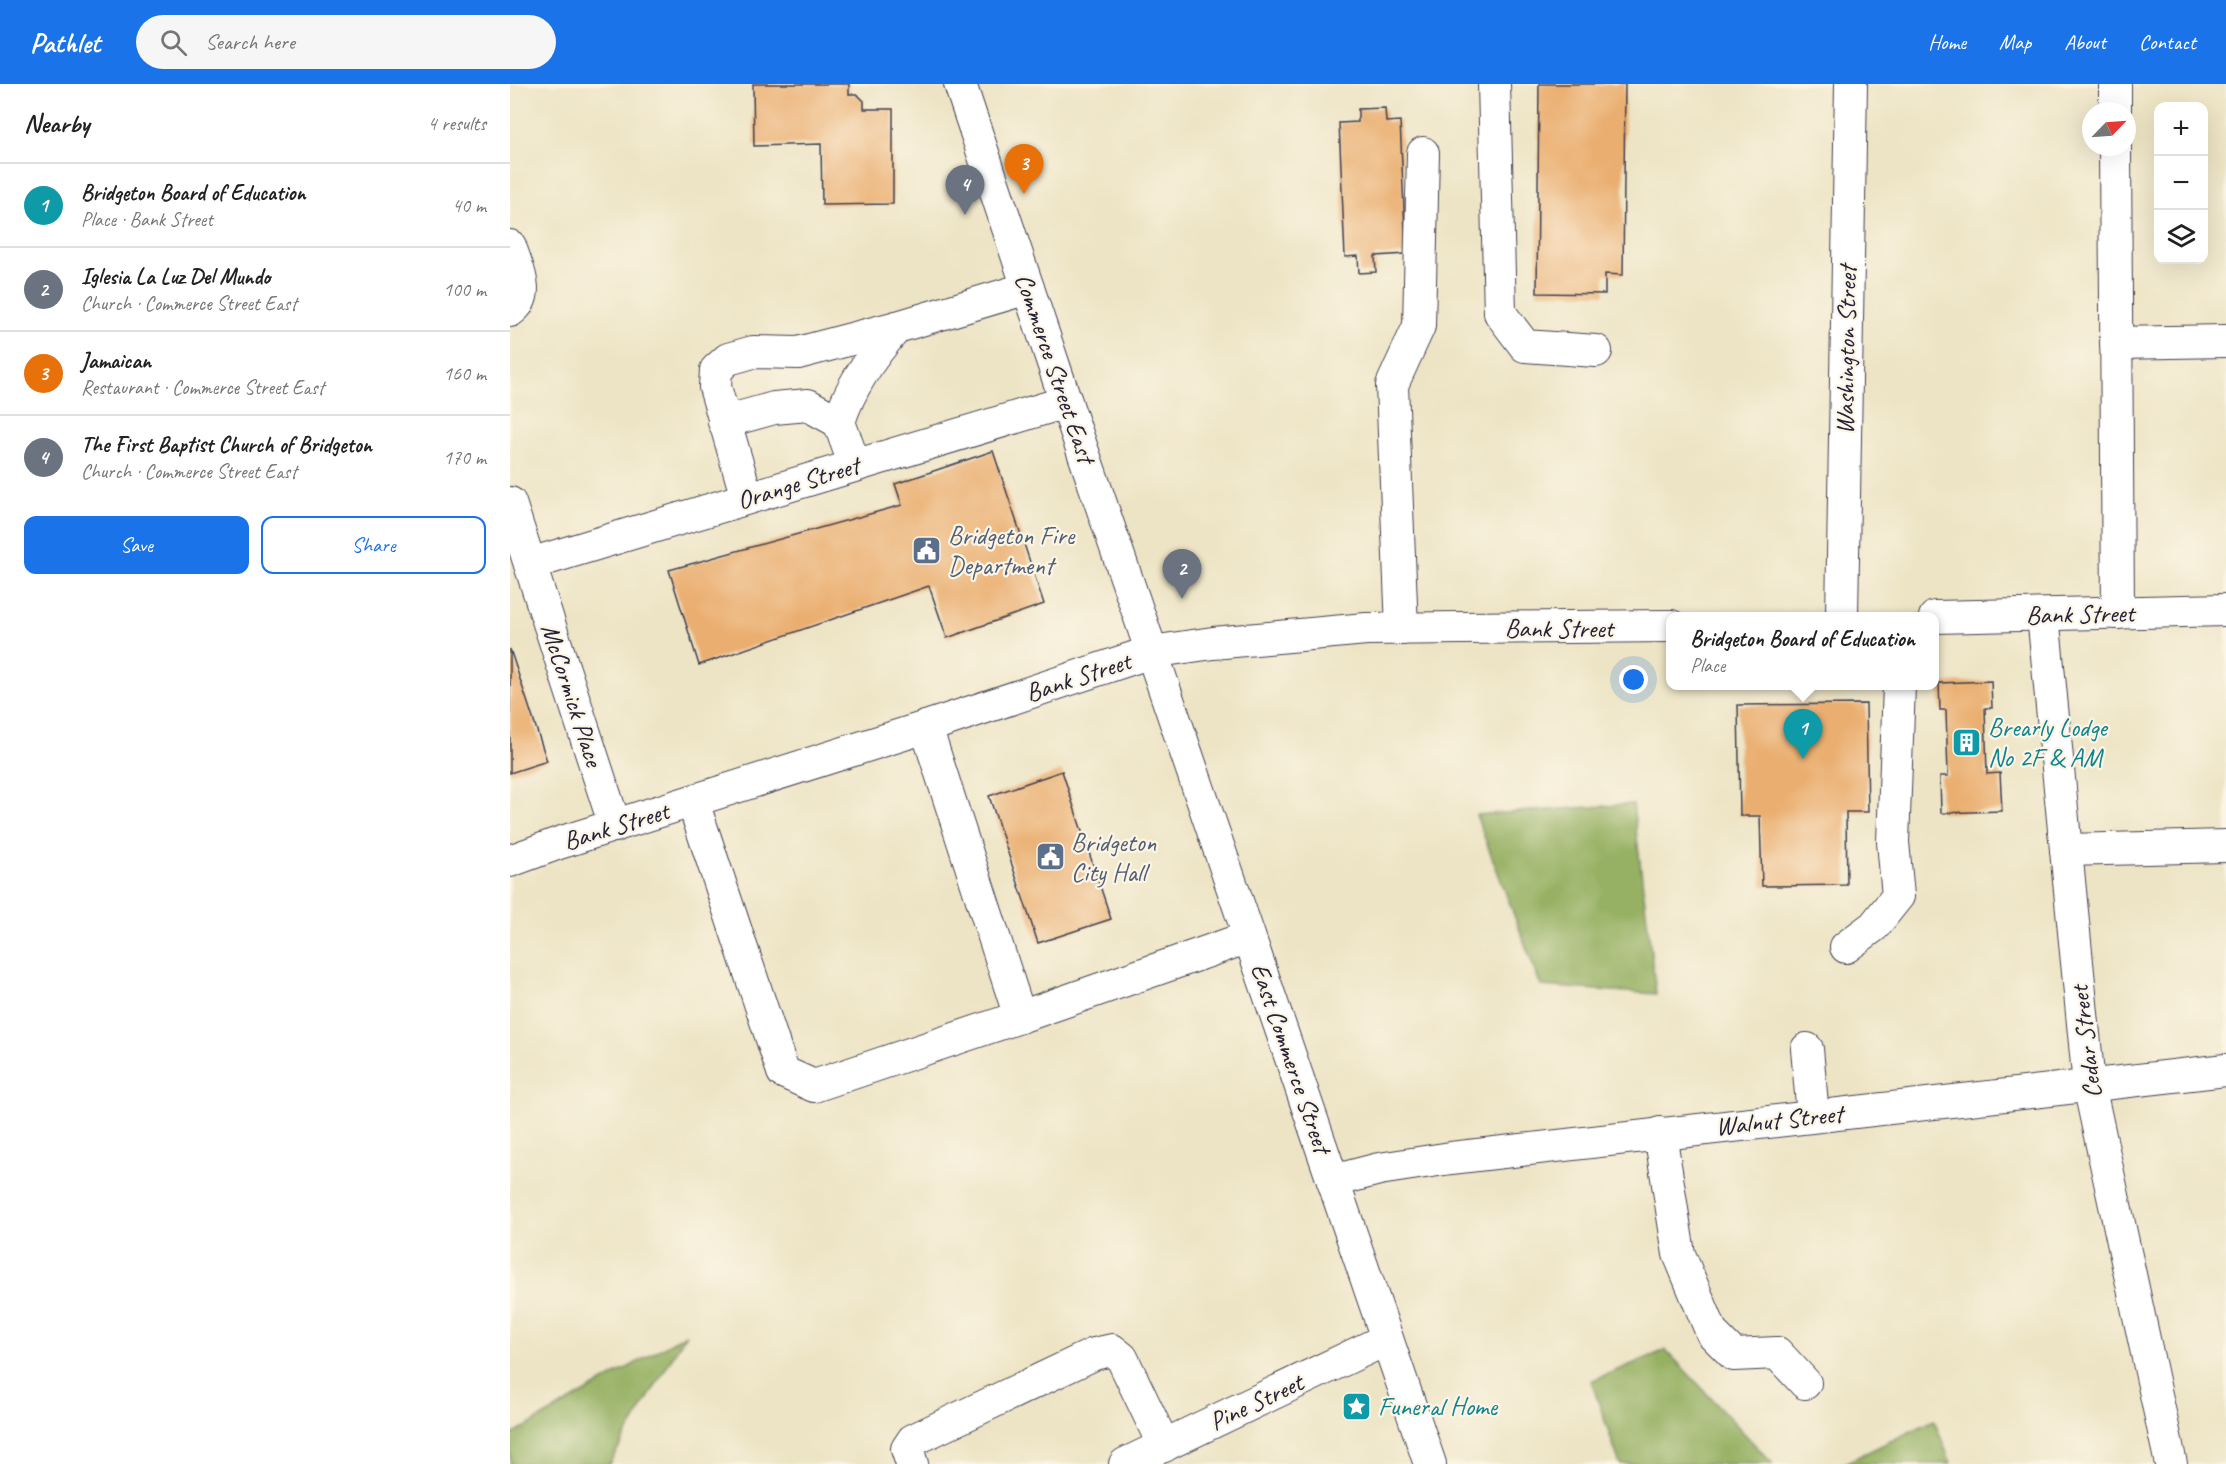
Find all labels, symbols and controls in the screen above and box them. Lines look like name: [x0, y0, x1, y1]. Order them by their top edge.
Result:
search box: [136, 15, 556, 69]
text: Pathlet: [30, 25, 100, 60]
icon: search: [157, 26, 190, 59]
text: Search here: [205, 28, 295, 56]
text: Home: [1928, 29, 1966, 55]
text: Map: [1999, 29, 2031, 55]
text: About: [2064, 29, 2106, 55]
text: Contact: [2139, 29, 2196, 55]
north arrow: [2082, 102, 2136, 156]
map controls: [2154, 102, 2208, 264]
button: +: [2154, 102, 2208, 156]
text: Nearby: [24, 107, 89, 140]
text: 4 results: [427, 111, 486, 136]
pin: 3: [1004, 144, 1044, 194]
button: −: [2154, 156, 2208, 210]
pin: 4: [946, 166, 984, 215]
text: Bridgeton Board of Education: [81, 179, 306, 207]
text: 1: [39, 193, 48, 218]
text: 40 m: [452, 193, 486, 218]
text: Place · Bank Street: [81, 207, 213, 232]
button: layers: [2154, 210, 2208, 264]
street label: Washington Street: [1828, 262, 1864, 435]
text: Iglesia La Luz Del Mundo: [81, 263, 270, 291]
street label: Commerce Street East: [1007, 269, 1104, 470]
text: 2: [39, 277, 48, 302]
text: 100 m: [443, 277, 486, 302]
text: Church · Commerce Street East: [81, 291, 297, 316]
text: Jamaican: [81, 347, 151, 375]
text: 3: [39, 361, 48, 386]
text: 160 m: [443, 361, 486, 386]
text: Restaurant · Commerce Street East: [81, 375, 324, 400]
text: The First Baptist Church of Bridgeton: [81, 431, 372, 459]
text: 4: [39, 445, 48, 470]
text: 170 m: [443, 445, 486, 470]
street label: Orange Street: [733, 448, 866, 517]
text: Church · Commerce Street East: [81, 459, 297, 484]
button: Save: [24, 516, 249, 574]
button: Share: [261, 516, 486, 574]
place label: Bridgeton Fire Department: [948, 519, 1076, 582]
public building icon: Bridgeton Fire Department: [911, 534, 943, 566]
pin: 2: [1162, 550, 1202, 599]
street label: Bank Street: [2025, 597, 2137, 631]
street label: Bank Street: [1505, 612, 1616, 645]
popup: [1666, 612, 1939, 690]
street label: McCormick Place: [533, 619, 611, 773]
text: Bridgeton Board of Education: [1690, 625, 1915, 653]
street label: Bank Street: [1021, 644, 1137, 709]
text: Place: [1690, 653, 1725, 678]
your location: [1619, 665, 1648, 694]
pin: 1: [1784, 710, 1822, 759]
place label: Brearly Lodge No 2F & AM: [1988, 711, 2109, 774]
building icon: Brearly Lodge No 2F & AM: [1951, 726, 1983, 758]
street label: Bank Street: [559, 794, 675, 858]
place label: Bridgeton City Hall: [1071, 826, 1157, 889]
public building icon: Bridgeton City Hall: [1034, 841, 1066, 873]
street label: East Commerce Street: [1243, 959, 1340, 1160]
street label: Cedar Street: [2062, 981, 2109, 1100]
street label: Walnut Street: [1714, 1097, 1847, 1143]
street label: Pine Street: [1204, 1365, 1310, 1438]
place icon: Funeral Home: [1341, 1390, 1373, 1422]
place label: Funeral Home: [1378, 1390, 1498, 1423]

